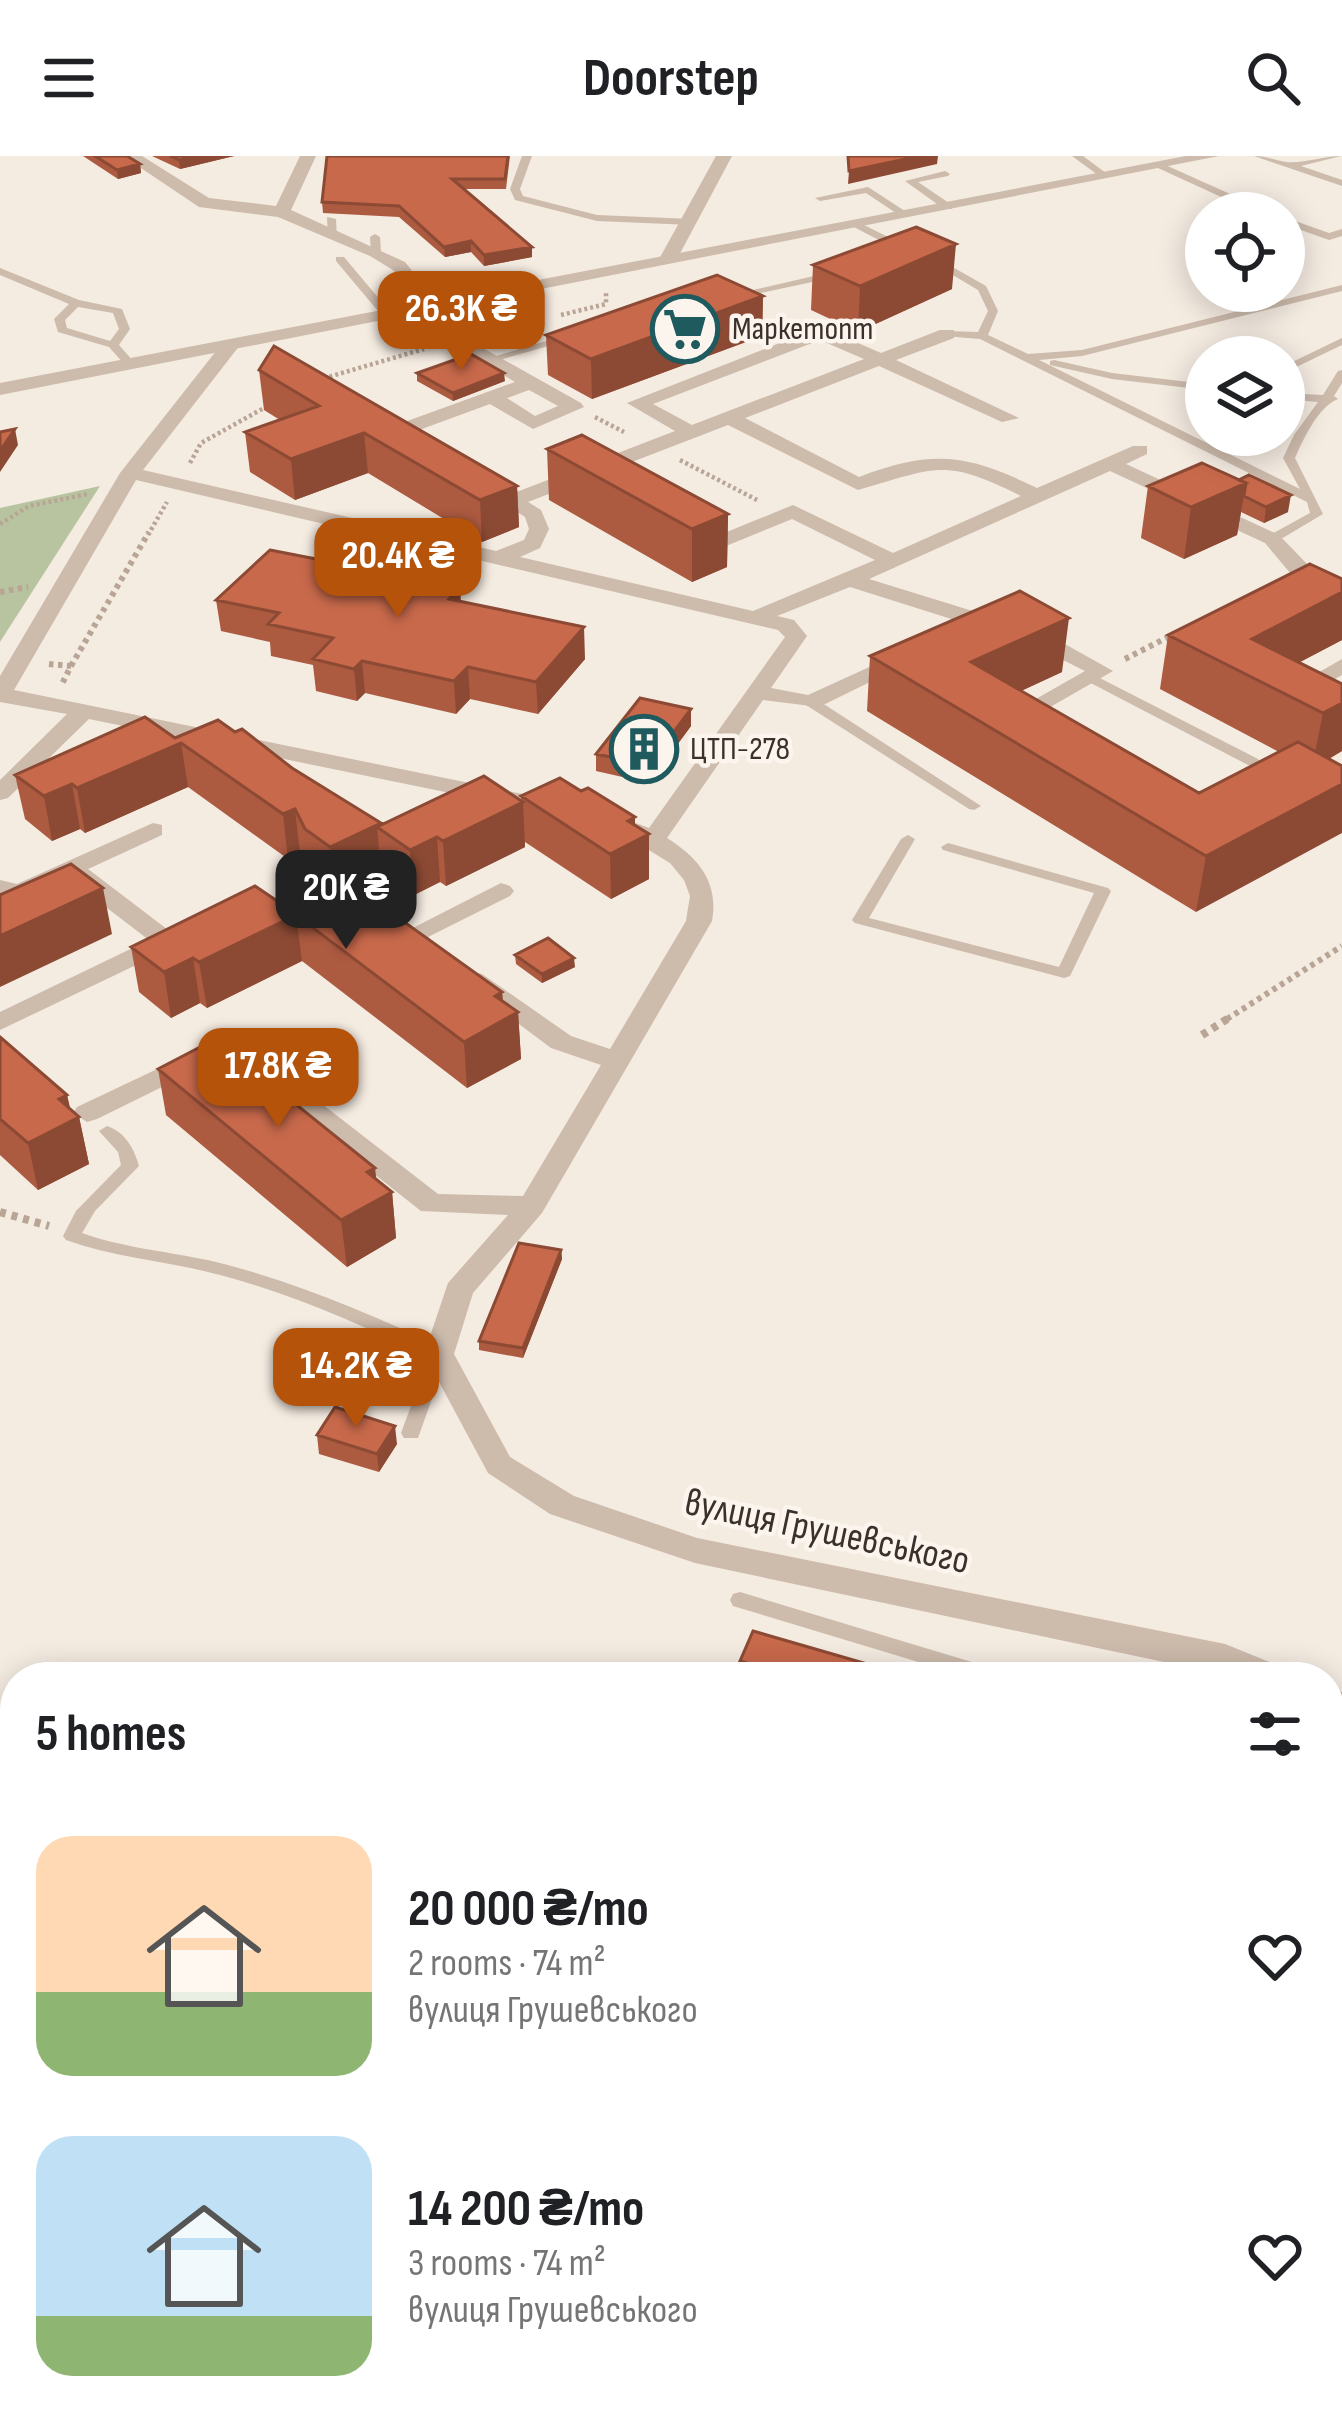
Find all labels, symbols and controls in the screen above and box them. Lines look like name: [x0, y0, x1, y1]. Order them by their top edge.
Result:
icon: menu: [36, 45, 102, 111]
icon: search: [1240, 45, 1306, 111]
text: Doorstep: [583, 46, 759, 111]
map controls: [1185, 192, 1305, 456]
button: locate: [1185, 192, 1305, 312]
pin: 26.3K ₴: [350, 271, 572, 373]
text: 26.3K ₴: [405, 286, 517, 333]
supermarket icon: Маркетопт: [650, 294, 720, 364]
place label: Маркетопт: [732, 309, 874, 349]
button: layers: [1185, 336, 1305, 456]
pin: 20.4K ₴: [287, 518, 509, 620]
text: 20.4K ₴: [341, 533, 455, 580]
building icon: ЦТП-278: [609, 714, 679, 784]
place label: ЦТП-278: [690, 729, 790, 769]
pin: 20K ₴: [262, 850, 430, 952]
text: 20K ₴: [303, 865, 389, 912]
pin: 17.8K ₴: [167, 1028, 389, 1130]
text: 17.8K ₴: [225, 1043, 331, 1090]
pin: 14.2K ₴: [245, 1328, 467, 1430]
text: 14.2K ₴: [300, 1343, 412, 1390]
street label: вулиця Грушевського: [680, 1479, 974, 1585]
icon: filters: [1242, 1701, 1308, 1767]
text: 5 homes: [36, 1704, 186, 1765]
text: 20 000 ₴/mo: [408, 1879, 649, 1940]
icon: home: [132, 1884, 276, 2028]
icon: heart: [1242, 1923, 1308, 1989]
text: 2 rooms · 74 m²: [408, 1940, 606, 1987]
text: вулиця Грушевського: [408, 1987, 698, 2034]
text: 14 200 ₴/mo: [408, 2179, 644, 2240]
icon: home: [132, 2184, 276, 2328]
icon: heart: [1242, 2223, 1308, 2289]
text: 3 rooms · 74 m²: [408, 2240, 606, 2287]
text: вулиця Грушевського: [408, 2287, 698, 2334]

